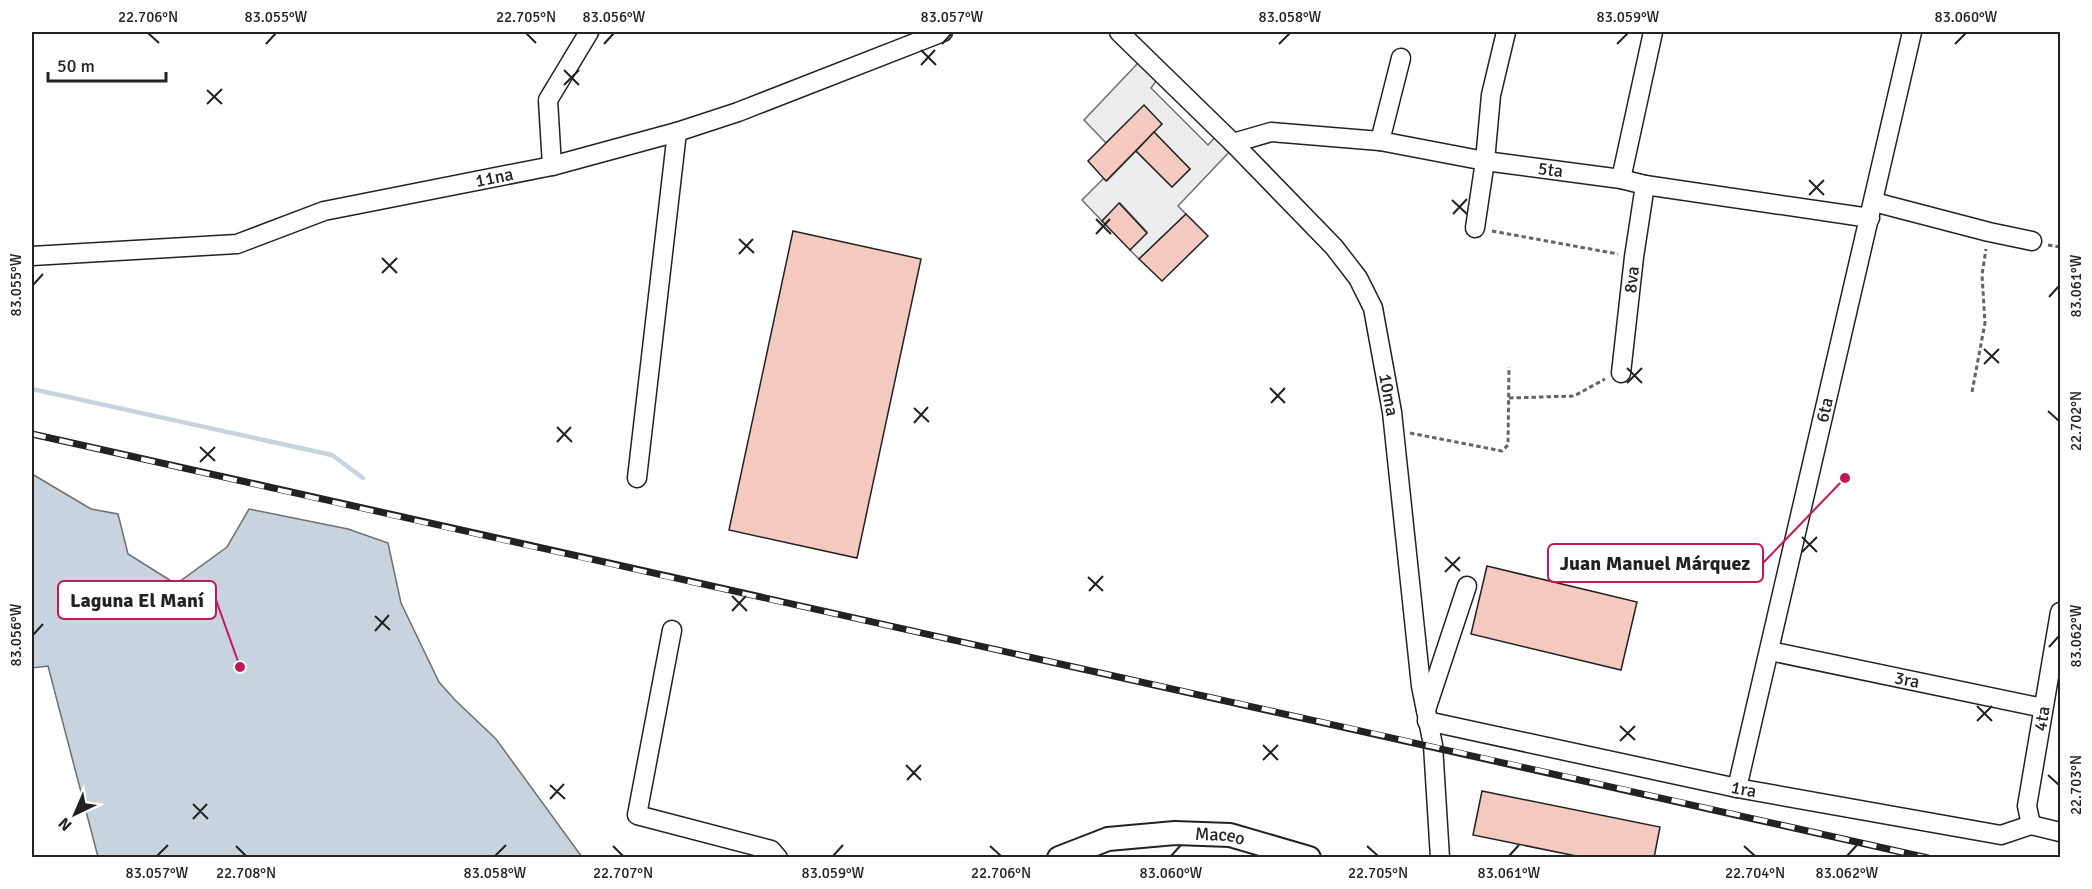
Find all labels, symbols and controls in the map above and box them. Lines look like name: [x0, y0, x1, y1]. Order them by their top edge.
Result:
text: 22.706°N: [118, 8, 178, 26]
text: 83.055°W: [245, 8, 308, 26]
text: 22.705°N: [496, 8, 556, 26]
text: 83.056°W: [583, 8, 646, 26]
text: 83.057°W: [921, 8, 984, 26]
text: 83.058°W: [1259, 8, 1322, 26]
text: 83.059°W: [1597, 8, 1660, 26]
text: 83.060°W: [1935, 8, 1998, 26]
scale bar: [48, 45, 166, 83]
text: 50 m: [57, 55, 95, 77]
street label: 5ta: [1537, 157, 1565, 182]
street label: 11na: [473, 163, 515, 192]
text: 83.055°W: [7, 253, 25, 316]
text: 83.061°W: [2067, 254, 2085, 317]
street label: 8va: [1619, 265, 1644, 294]
street label: 10ma: [1374, 372, 1404, 418]
text: 22.702°N: [2067, 391, 2085, 451]
street label: 6ta: [1811, 395, 1838, 425]
callout: Juan Manuel Márquez: [1548, 544, 1763, 582]
text: Juan Manuel Márquez: [1560, 551, 1750, 576]
callout: Laguna El Maní: [58, 581, 216, 619]
text: Laguna El Maní: [70, 588, 204, 613]
text: 83.056°W: [7, 603, 25, 666]
text: 83.062°W: [2067, 604, 2085, 667]
street label: 3ra: [1892, 666, 1922, 693]
street label: 4ta: [2029, 704, 2055, 733]
text: 22.703°N: [2067, 755, 2085, 815]
street label: 1ra: [1729, 776, 1758, 802]
north arrow: [45, 784, 105, 844]
text: N: [54, 813, 76, 835]
street label: Maceo: [1195, 823, 1248, 850]
text: 83.057°W: [126, 864, 189, 882]
text: 22.708°N: [216, 864, 276, 882]
text: 83.058°W: [464, 864, 527, 882]
text: 22.707°N: [593, 864, 653, 882]
text: 83.059°W: [802, 864, 865, 882]
text: 22.706°N: [971, 864, 1031, 882]
text: 83.060°W: [1140, 864, 1203, 882]
text: 22.705°N: [1348, 864, 1408, 882]
text: 83.061°W: [1478, 864, 1541, 882]
text: 22.704°N: [1725, 864, 1785, 882]
text: 83.062°W: [1816, 864, 1879, 882]

